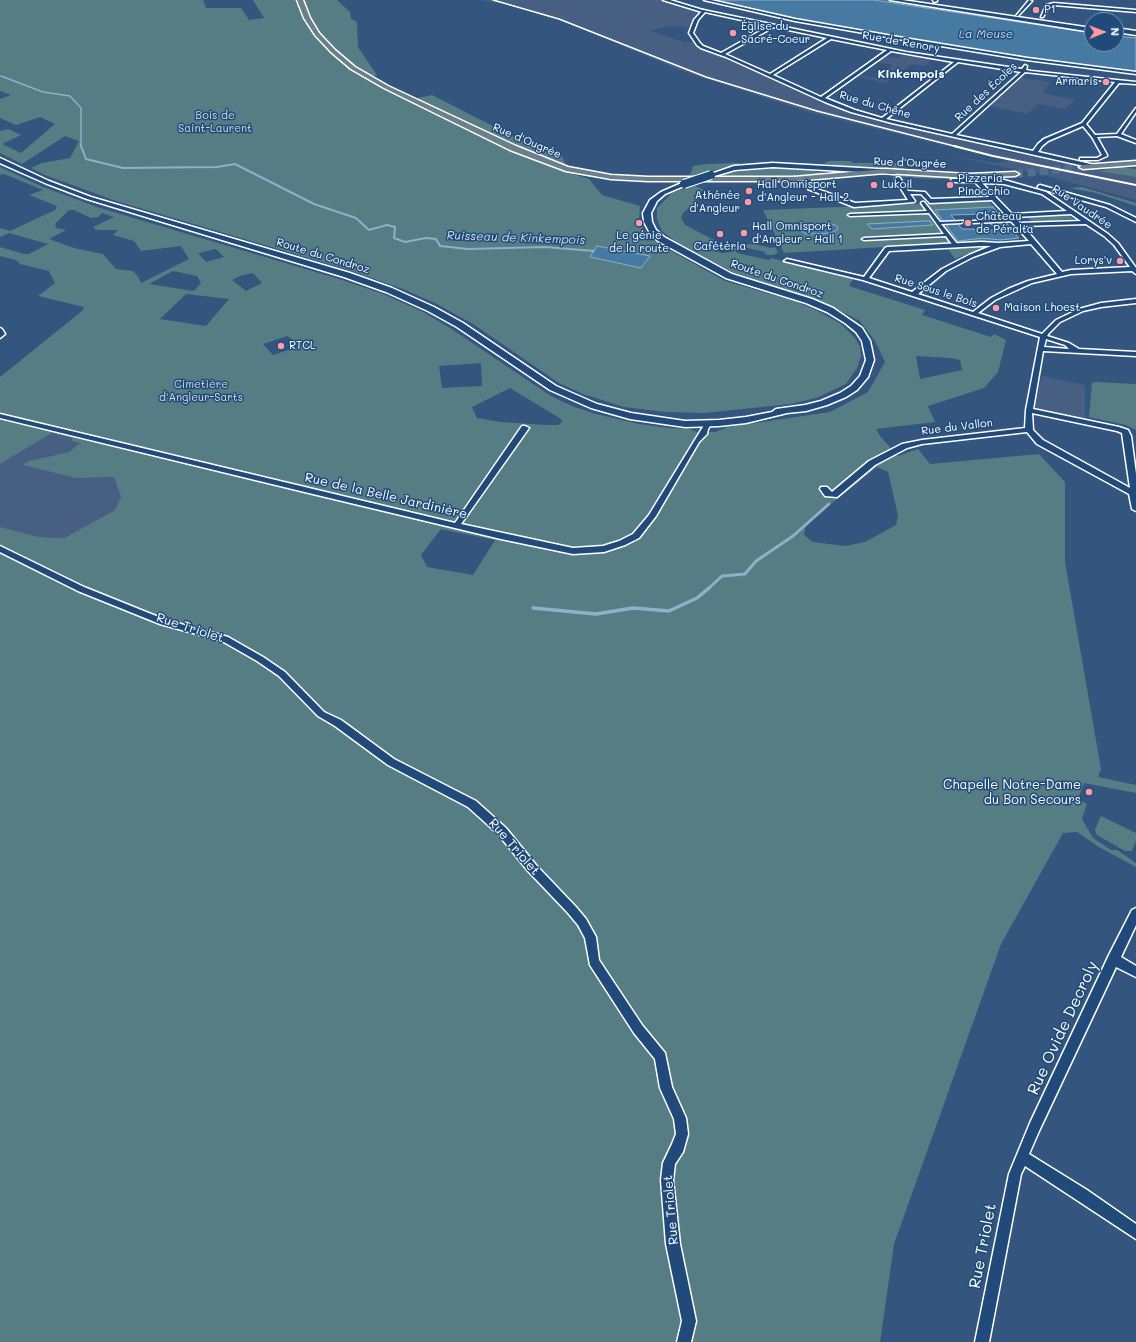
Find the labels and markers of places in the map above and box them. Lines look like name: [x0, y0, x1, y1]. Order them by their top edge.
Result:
place label: P1: [1044, 3, 1056, 17]
marker: P1: [1031, 5, 1041, 15]
place label: Église du Sacré-Coeur: [741, 20, 810, 46]
marker: Église du Sacré-Coeur: [728, 28, 738, 38]
place label: Armaris: [1055, 75, 1098, 89]
marker: Armaris: [1101, 77, 1111, 87]
place label: Pizzeria Pinocchio: [958, 172, 1010, 198]
place label: Hall Omnisport d'Angleur - Hall 2: [757, 178, 849, 204]
place label: Lukoil: [882, 178, 912, 192]
marker: Lukoil: [869, 180, 879, 190]
marker: Pizzeria Pinocchio: [945, 180, 955, 190]
marker: Hall Omnisport d'Angleur - Hall 2: [744, 186, 754, 196]
place label: Athénée d'Angleur: [689, 189, 740, 215]
marker: Athénée d'Angleur: [743, 197, 753, 207]
place label: Château de Péralta: [976, 210, 1034, 236]
marker: Le génie de la route: [634, 218, 644, 228]
marker: Château de Péralta: [963, 218, 973, 228]
place label: Hall Omnisport d'Angleur - Hall 1: [752, 220, 843, 246]
marker: Hall Omnisport d'Angleur - Hall 1: [739, 228, 749, 238]
place label: Le génie de la route: [609, 229, 669, 255]
marker: Cafétéria: [715, 229, 725, 239]
place label: Cafétéria: [694, 240, 746, 254]
place label: Lorys'v: [1075, 254, 1112, 268]
marker: Lorys'v: [1115, 256, 1125, 266]
place label: Maison Lhoest: [1004, 301, 1080, 315]
marker: Maison Lhoest: [991, 303, 1001, 313]
place label: RTCL: [289, 339, 316, 353]
marker: RTCL: [276, 341, 286, 351]
place label: Chapelle Notre-Dame du Bon Secours: [943, 777, 1081, 808]
marker: Chapelle Notre-Dame du Bon Secours: [1084, 787, 1094, 797]

